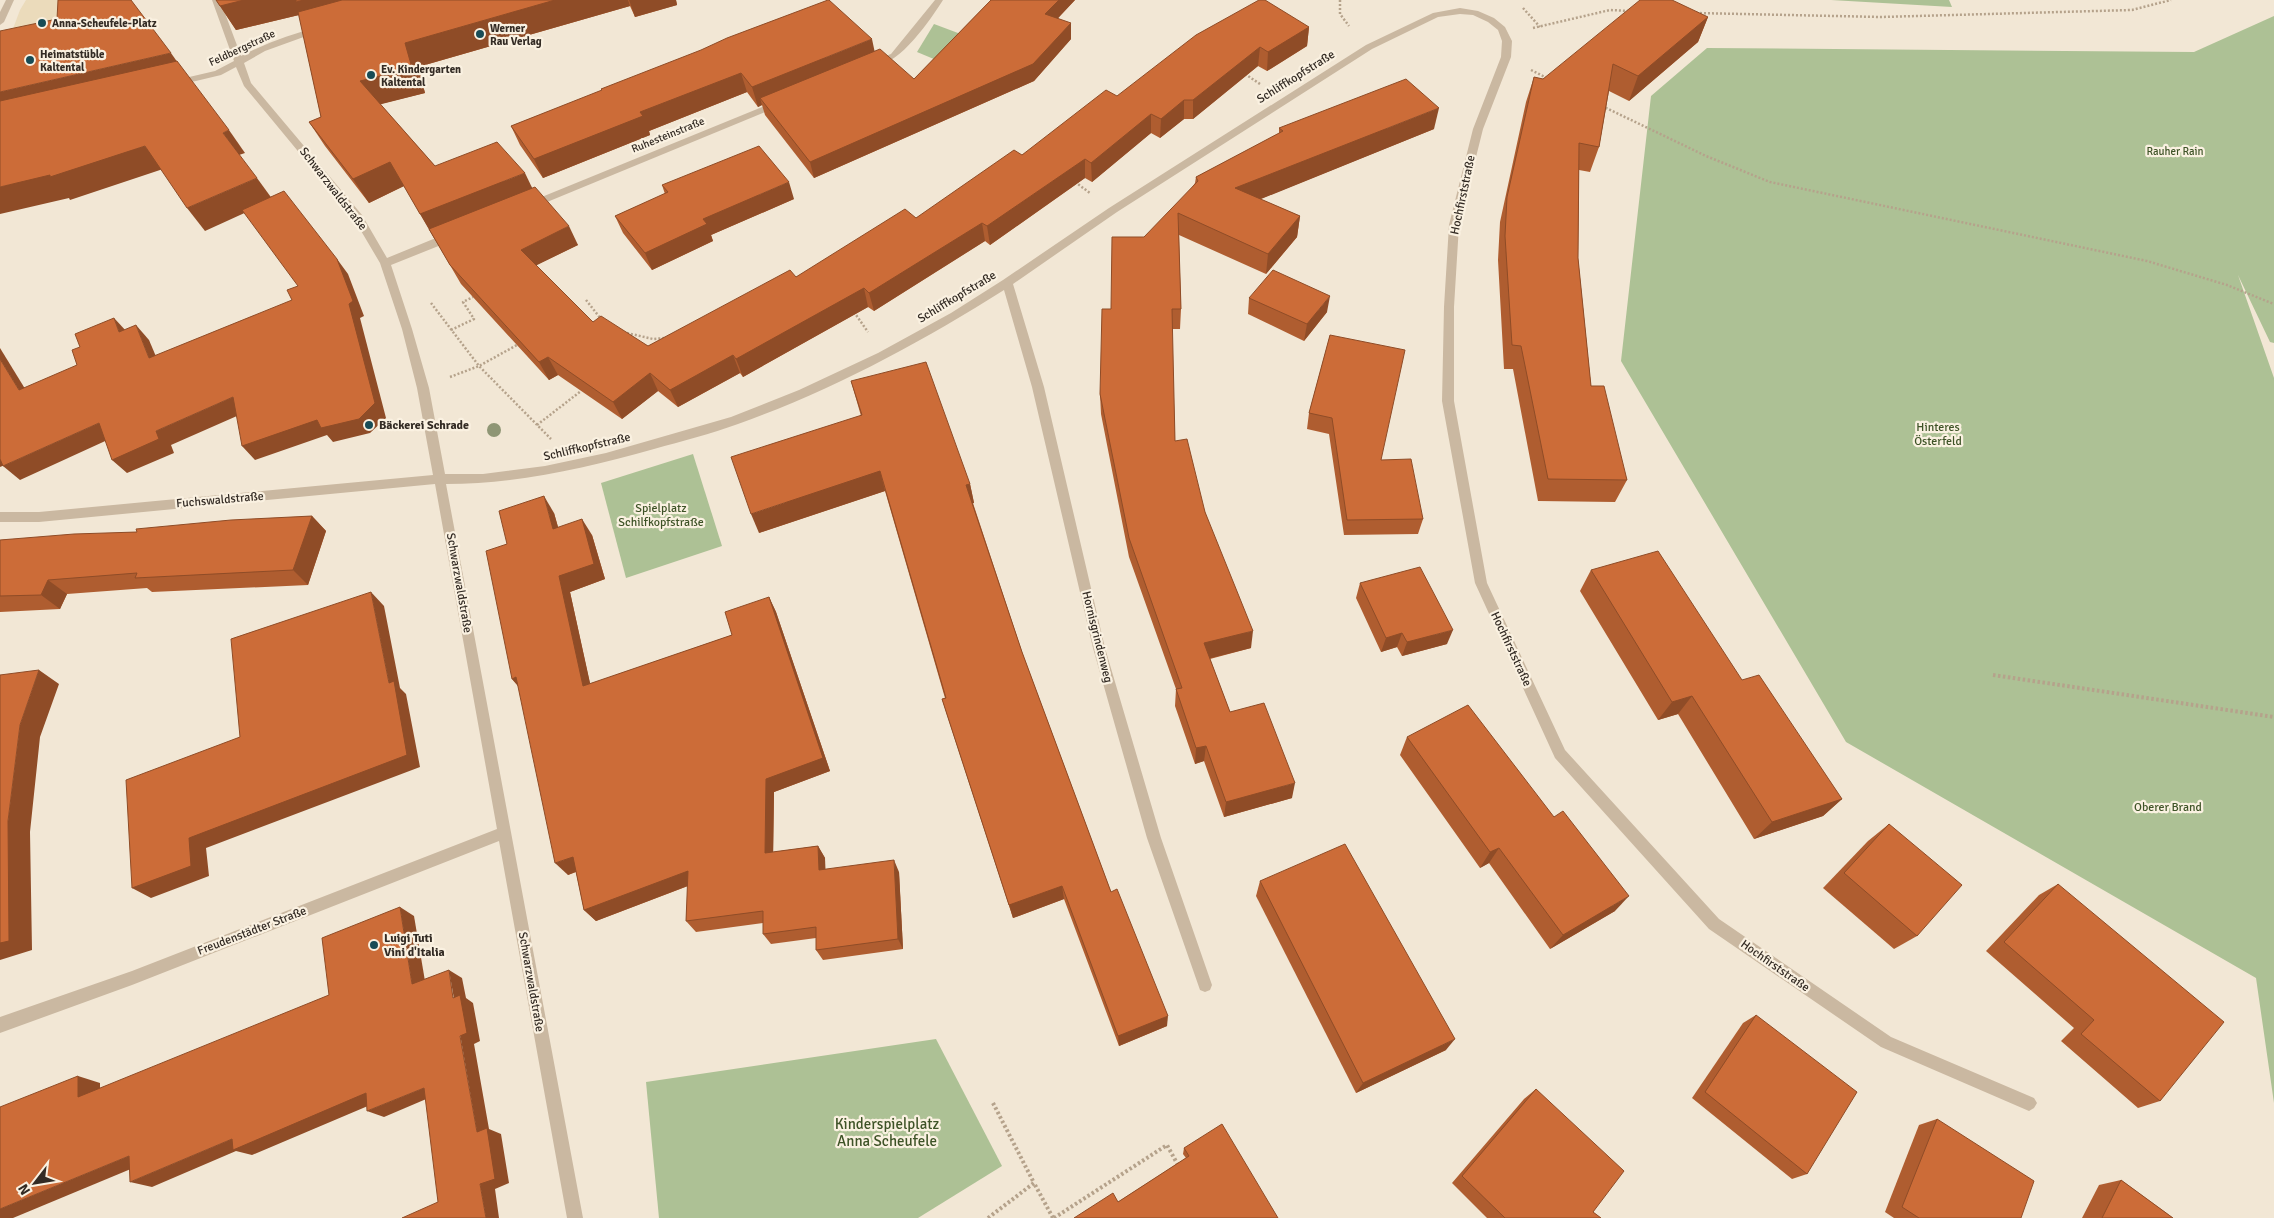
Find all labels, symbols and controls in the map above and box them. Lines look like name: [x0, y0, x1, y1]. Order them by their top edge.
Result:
marker: Anna-Scheufele-Platz: [36, 17, 48, 29]
place label: Anna-Scheufele-Platz: [52, 17, 157, 30]
place label: Werner Rau Verlag: [490, 22, 542, 48]
street label: Feldbergstraße: [207, 27, 277, 69]
marker: Werner Rau Verlag: [474, 28, 486, 40]
street label: Schliffkopfstraße: [1254, 47, 1338, 107]
place label: Heimatstüble Kaltental: [40, 48, 105, 74]
marker: Heimatstüble Kaltental: [24, 54, 36, 66]
place label: Ev. Kindergarten Kaltental: [381, 63, 461, 89]
marker: Ev. Kindergarten Kaltental: [365, 69, 377, 81]
street label: Ruhesteinstraße: [630, 114, 706, 156]
street label: Schwarzwaldstraße: [296, 145, 370, 233]
park label: Rauher Rain: [2146, 145, 2204, 158]
street label: Hochfirststraße: [1447, 154, 1479, 236]
street label: Schliffkopfstraße: [915, 268, 999, 326]
place label: Bäckerei Schrade: [379, 418, 469, 433]
marker: Bäckerei Schrade: [363, 419, 375, 431]
park label: Hinteres Österfeld: [1914, 420, 1962, 449]
street label: Schliffkopfstraße: [542, 430, 632, 464]
street label: Fuchswaldstraße: [176, 489, 264, 511]
park label: Spielplatz Schilfkopfstraße: [618, 501, 704, 530]
street label: Schwarzwaldstraße: [443, 532, 475, 634]
street label: Hornisgrindenweg: [1078, 590, 1116, 684]
street label: Hochfirststraße: [1487, 609, 1535, 689]
park label: Oberer Brand: [2134, 800, 2202, 815]
street label: Freudenstädter Straße: [195, 903, 309, 959]
place label: Luigi Tuti Vini d'Italia: [384, 931, 445, 960]
street label: Schwarzwaldstraße: [515, 931, 547, 1033]
street label: Hochfirststraße: [1738, 937, 1812, 995]
marker: Luigi Tuti Vini d'Italia: [368, 939, 380, 951]
park label: Kinderspielplatz Anna Scheufele: [835, 1115, 940, 1150]
north arrow: [10, 1158, 60, 1208]
text: N: [14, 1181, 34, 1198]

